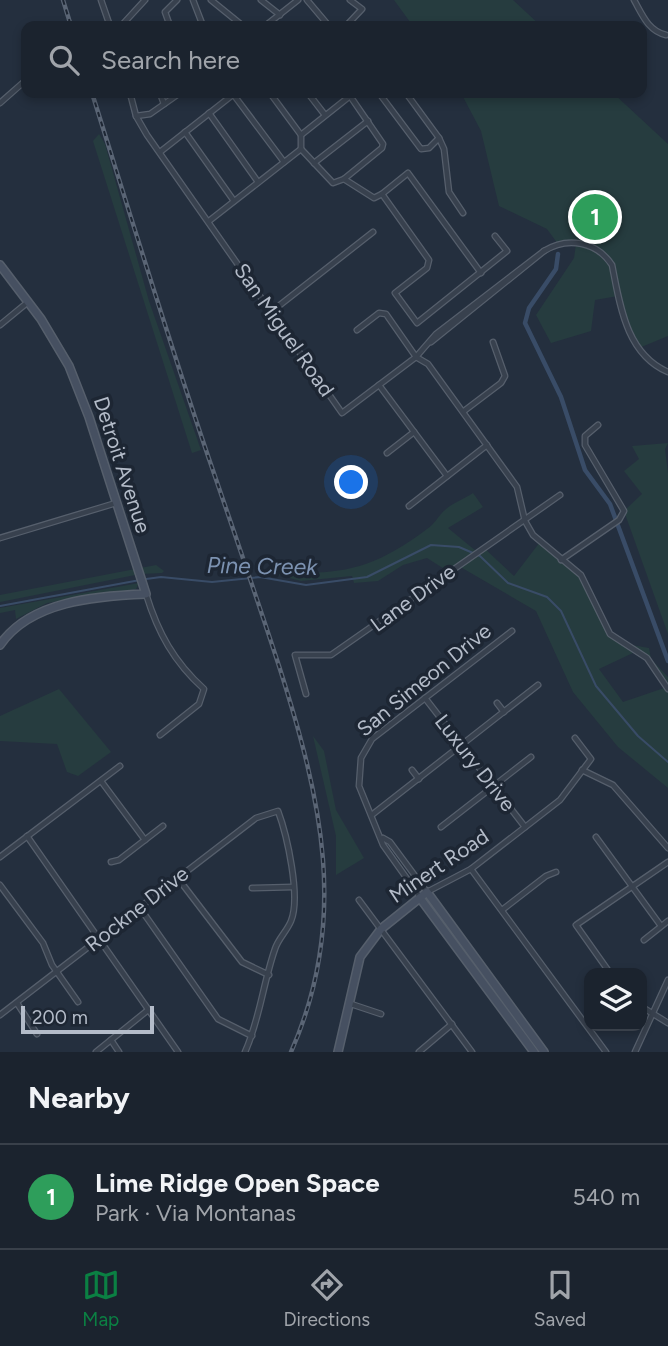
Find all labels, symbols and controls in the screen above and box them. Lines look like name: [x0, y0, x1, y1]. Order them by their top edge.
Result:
search box: [21, 21, 647, 98]
icon: search: [45, 41, 83, 79]
text: Search here: [101, 44, 240, 76]
pin: 1: [572, 191, 618, 243]
street label: San Miguel Road: [229, 258, 340, 401]
street label: Detroit Avenue: [89, 393, 156, 536]
your location: [334, 465, 368, 499]
water label: Pine Creek: [207, 551, 318, 581]
street label: Lane Drive: [365, 559, 460, 637]
street label: San Simeon Drive: [352, 618, 496, 741]
street label: Luxury Drive: [430, 709, 521, 816]
street label: Minert Road: [384, 823, 493, 908]
street label: Rockne Drive: [80, 861, 193, 957]
map controls: [584, 968, 647, 1031]
button: layers: [584, 968, 647, 1031]
scale bar: [21, 1003, 154, 1035]
text: 200 m: [32, 1006, 88, 1029]
text: Nearby: [28, 1079, 130, 1116]
text: Lime Ridge Open Space: [95, 1167, 380, 1199]
text: 1: [46, 1183, 56, 1211]
text: 540 m: [572, 1183, 640, 1211]
text: Park · Via Montanas: [95, 1199, 296, 1227]
tab: Map: [82, 1266, 120, 1331]
tab: Directions: [283, 1266, 370, 1331]
tab: Saved: [534, 1266, 586, 1331]

